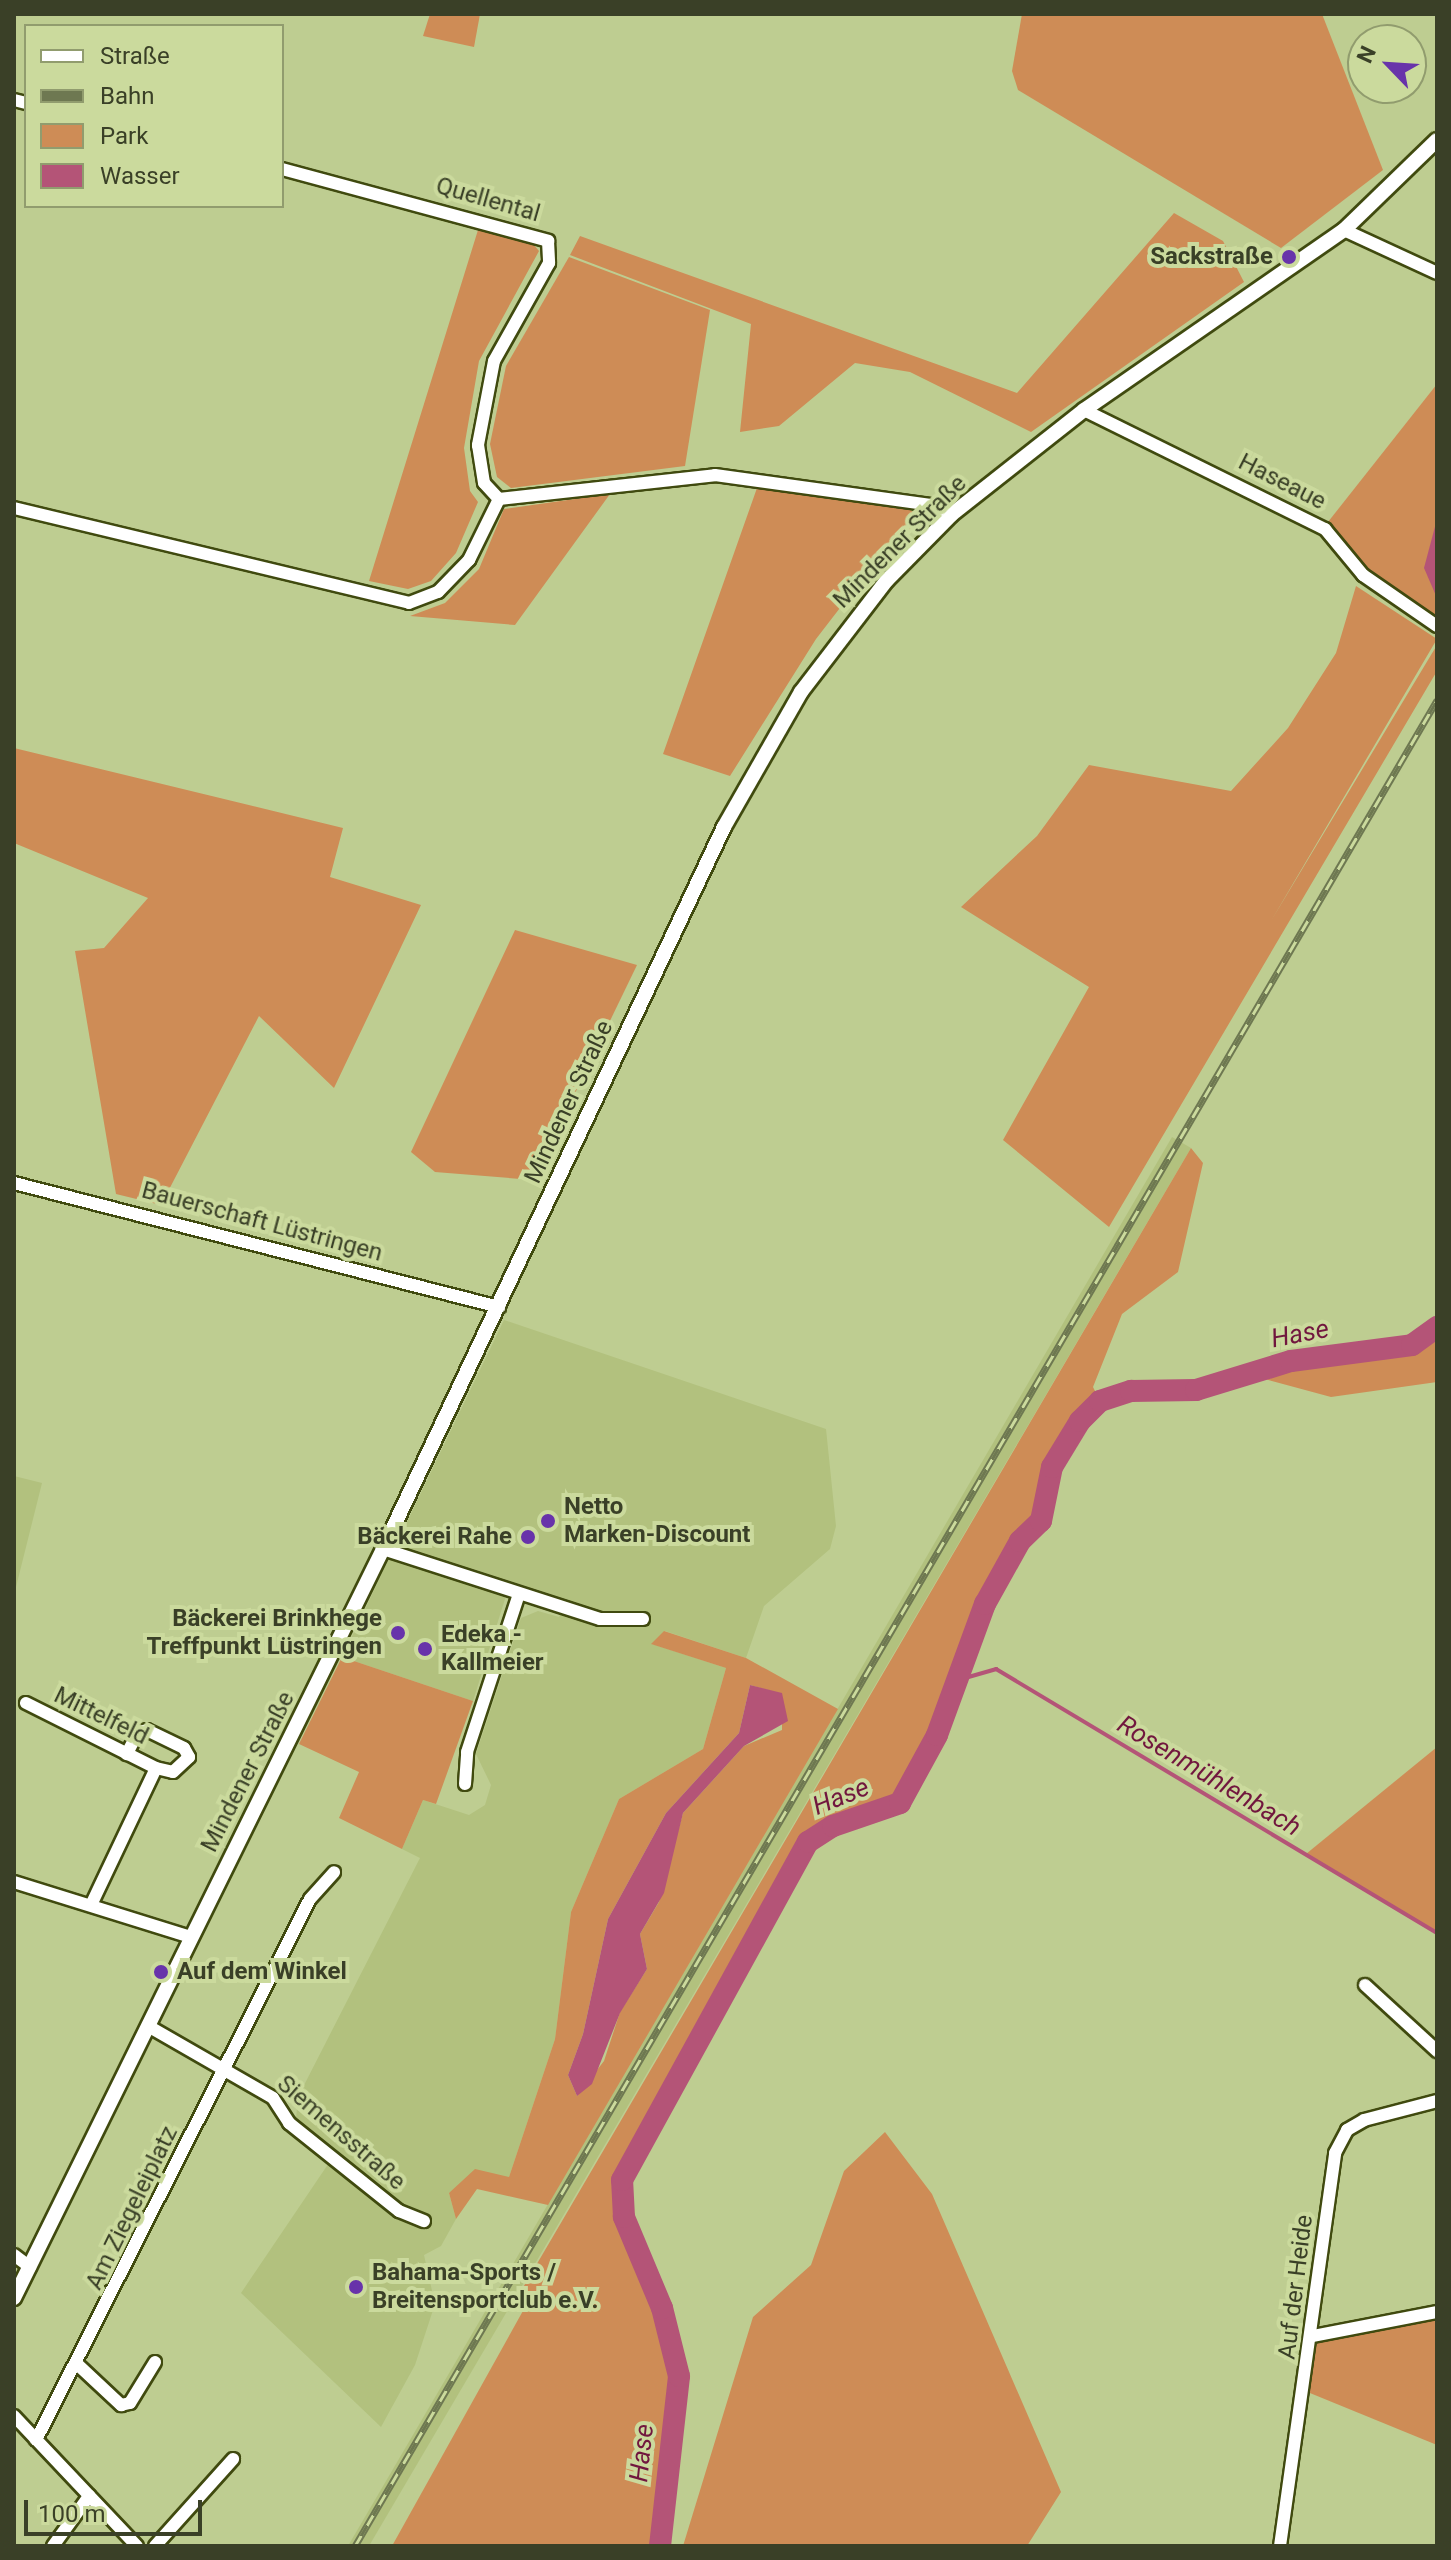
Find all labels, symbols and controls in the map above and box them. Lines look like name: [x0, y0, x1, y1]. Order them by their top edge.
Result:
legend: [24, 24, 284, 208]
north arrow: [1347, 24, 1427, 104]
text: Straße: [100, 42, 170, 70]
text: N: [1352, 42, 1381, 67]
text: Bahn: [100, 82, 154, 110]
text: Park: [100, 122, 148, 150]
text: Wasser: [100, 162, 180, 190]
street label: Quellental: [433, 171, 543, 229]
place label: Sackstraße: [1150, 243, 1273, 271]
marker: Sackstraße: [1280, 248, 1298, 266]
street label: Haseaue: [1233, 448, 1331, 516]
street label: Mindener Straße: [828, 470, 972, 614]
street label: Mindener Straße: [519, 1016, 619, 1188]
street label: Bauerschaft Lüstringen: [138, 1176, 386, 1268]
water label: Hase: [1269, 1313, 1331, 1355]
place label: Netto Marken-Discount: [564, 1493, 750, 1549]
marker: Netto Marken-Discount: [539, 1512, 557, 1530]
place label: Bäckerei Rahe: [357, 1523, 512, 1551]
marker: Bäckerei Rahe: [519, 1528, 537, 1546]
place label: Bäckerei Brinkhege Treffpunkt Lüstringen: [147, 1605, 382, 1661]
place label: Edeka - Kallmeier: [441, 1621, 544, 1677]
marker: Bäckerei Brinkhege Treffpunkt Lüstringen: [389, 1624, 407, 1642]
marker: Edeka - Kallmeier: [416, 1640, 434, 1658]
street label: Mittelfeld: [49, 1681, 153, 1751]
street label: Mindener Straße: [195, 1687, 301, 1857]
water label: Rosenmühlenbach: [1112, 1709, 1306, 1843]
water label: Hase: [808, 1772, 874, 1822]
place label: Auf dem Winkel: [177, 1958, 347, 1986]
marker: Auf dem Winkel: [152, 1963, 170, 1981]
street label: Siemensstraße: [271, 2070, 411, 2196]
street label: Am Ziegeleiplatz: [80, 2122, 184, 2294]
street label: Auf der Heide: [1273, 2213, 1319, 2361]
place label: Bahama-Sports / Breitensportclub e.V.: [372, 2259, 598, 2315]
marker: Bahama-Sports / Breitensportclub e.V.: [347, 2278, 365, 2296]
water label: Hase: [623, 2422, 661, 2484]
scale bar: [28, 2484, 206, 2534]
text: 100 m: [38, 2500, 105, 2528]

